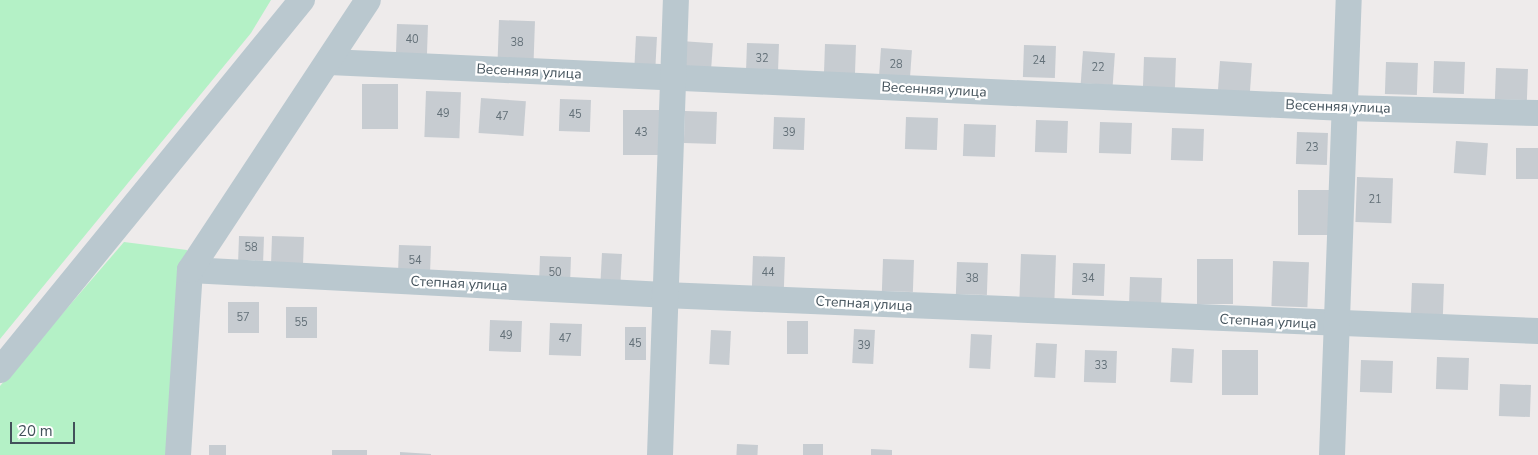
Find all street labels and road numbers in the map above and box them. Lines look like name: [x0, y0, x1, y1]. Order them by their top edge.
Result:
street label: Весенняя улица: [476, 61, 582, 83]
street label: Весенняя улица: [881, 79, 987, 101]
street label: Весенняя улица: [1285, 97, 1391, 117]
street label: Степная улица: [410, 273, 508, 295]
street label: Степная улица: [815, 293, 913, 315]
street label: Степная улица: [1219, 311, 1317, 333]

